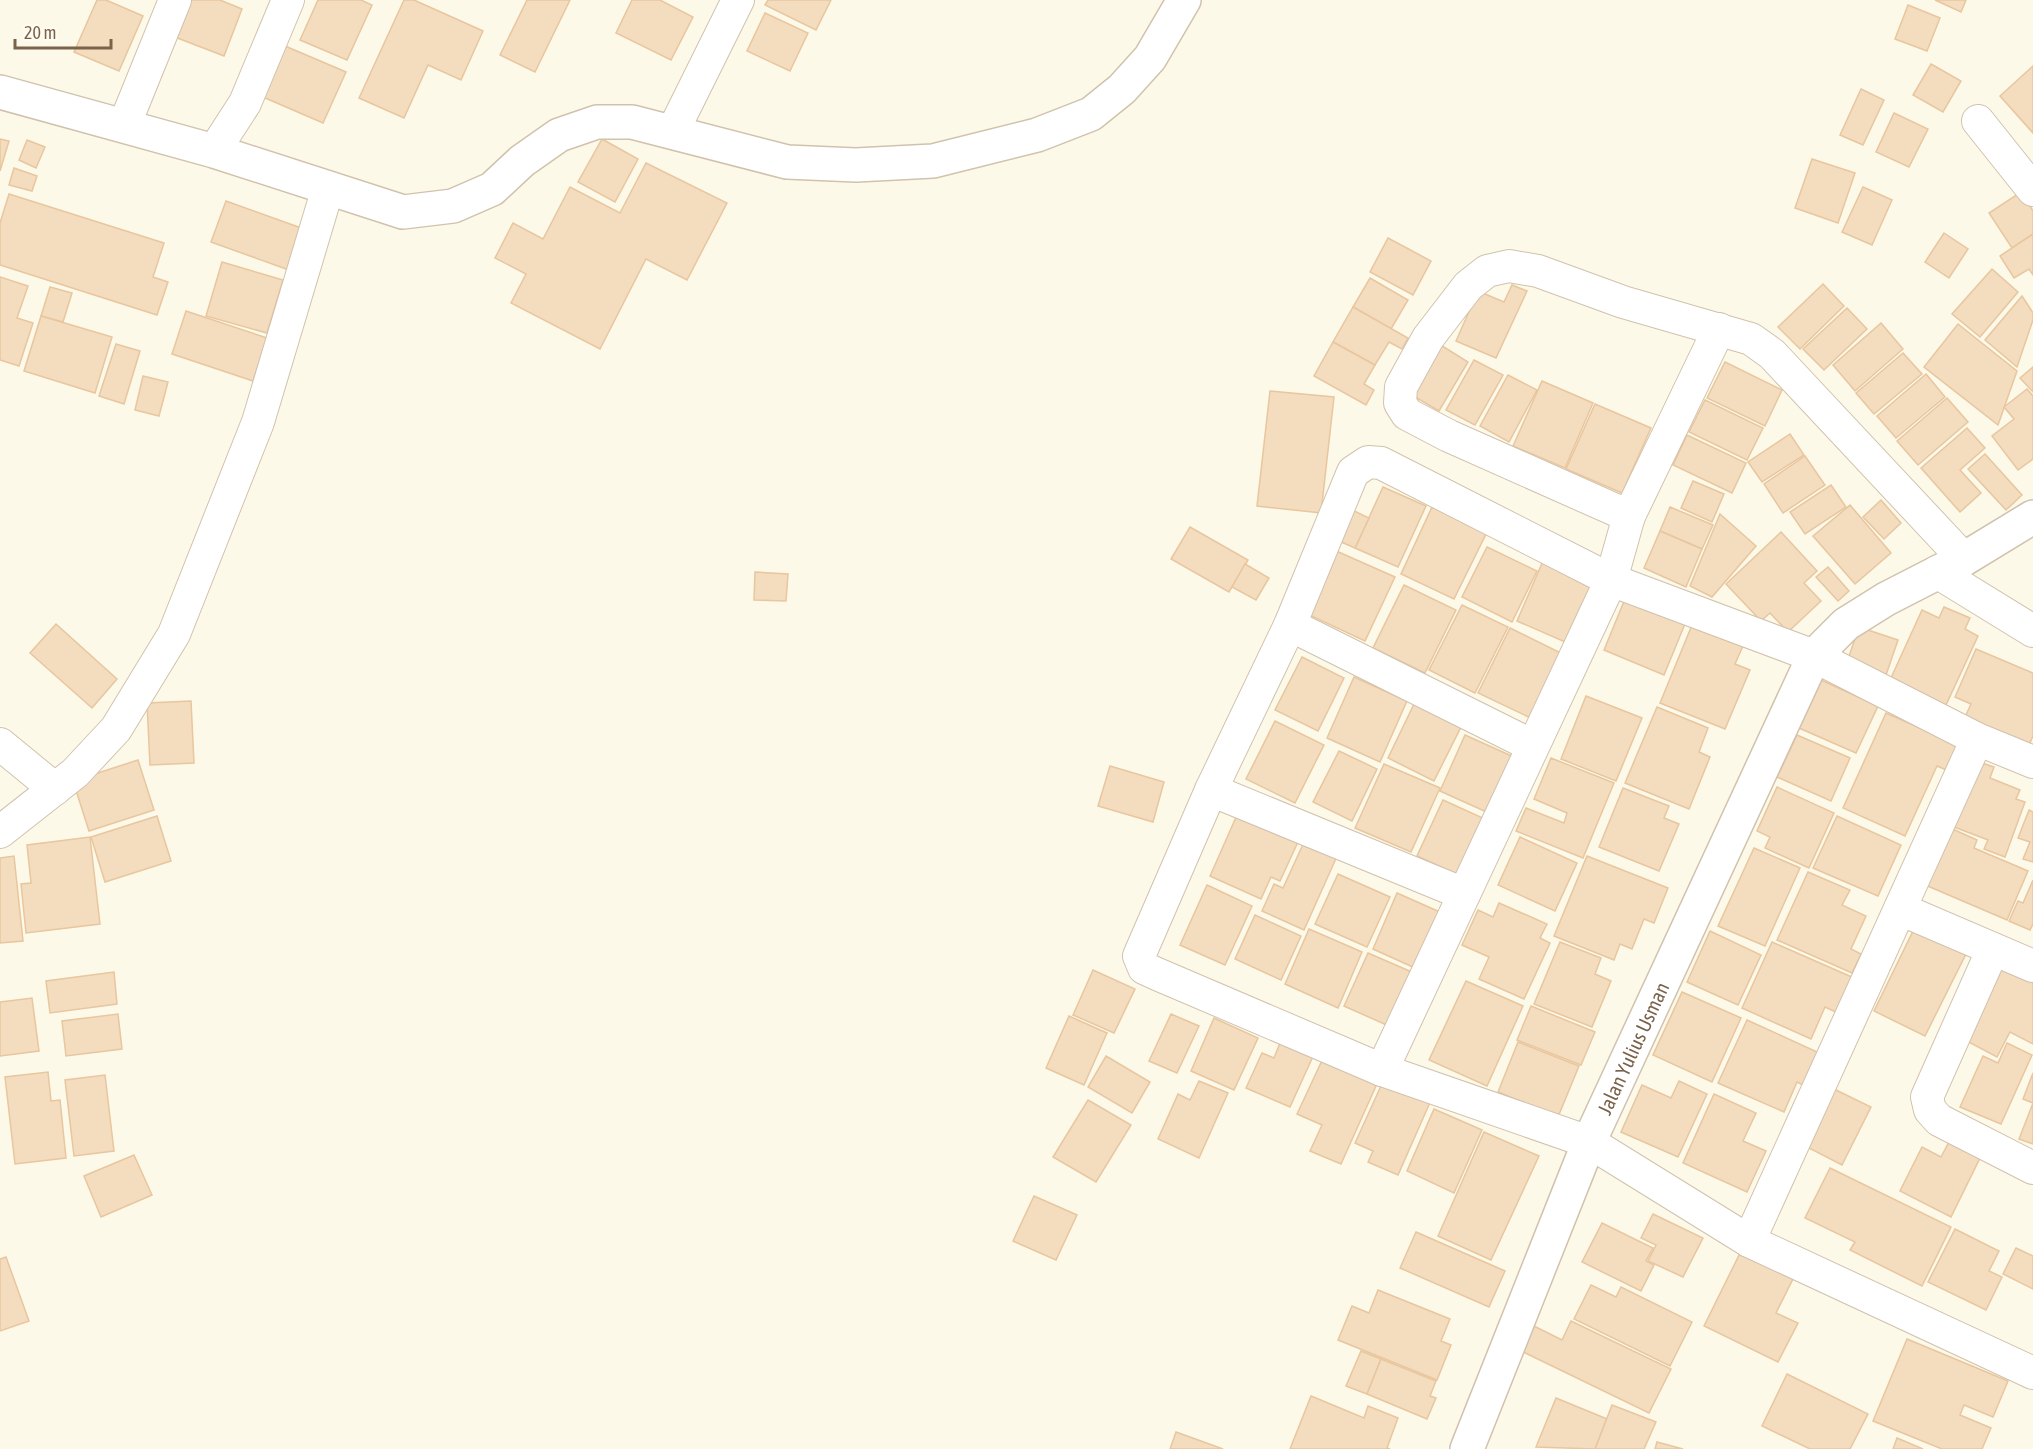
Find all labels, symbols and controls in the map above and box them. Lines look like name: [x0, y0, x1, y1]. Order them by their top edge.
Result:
scale bar: [15, 12, 111, 50]
text: 20 m: [24, 22, 56, 43]
street label: Jalan Yulius Usman: [1592, 978, 1673, 1118]

